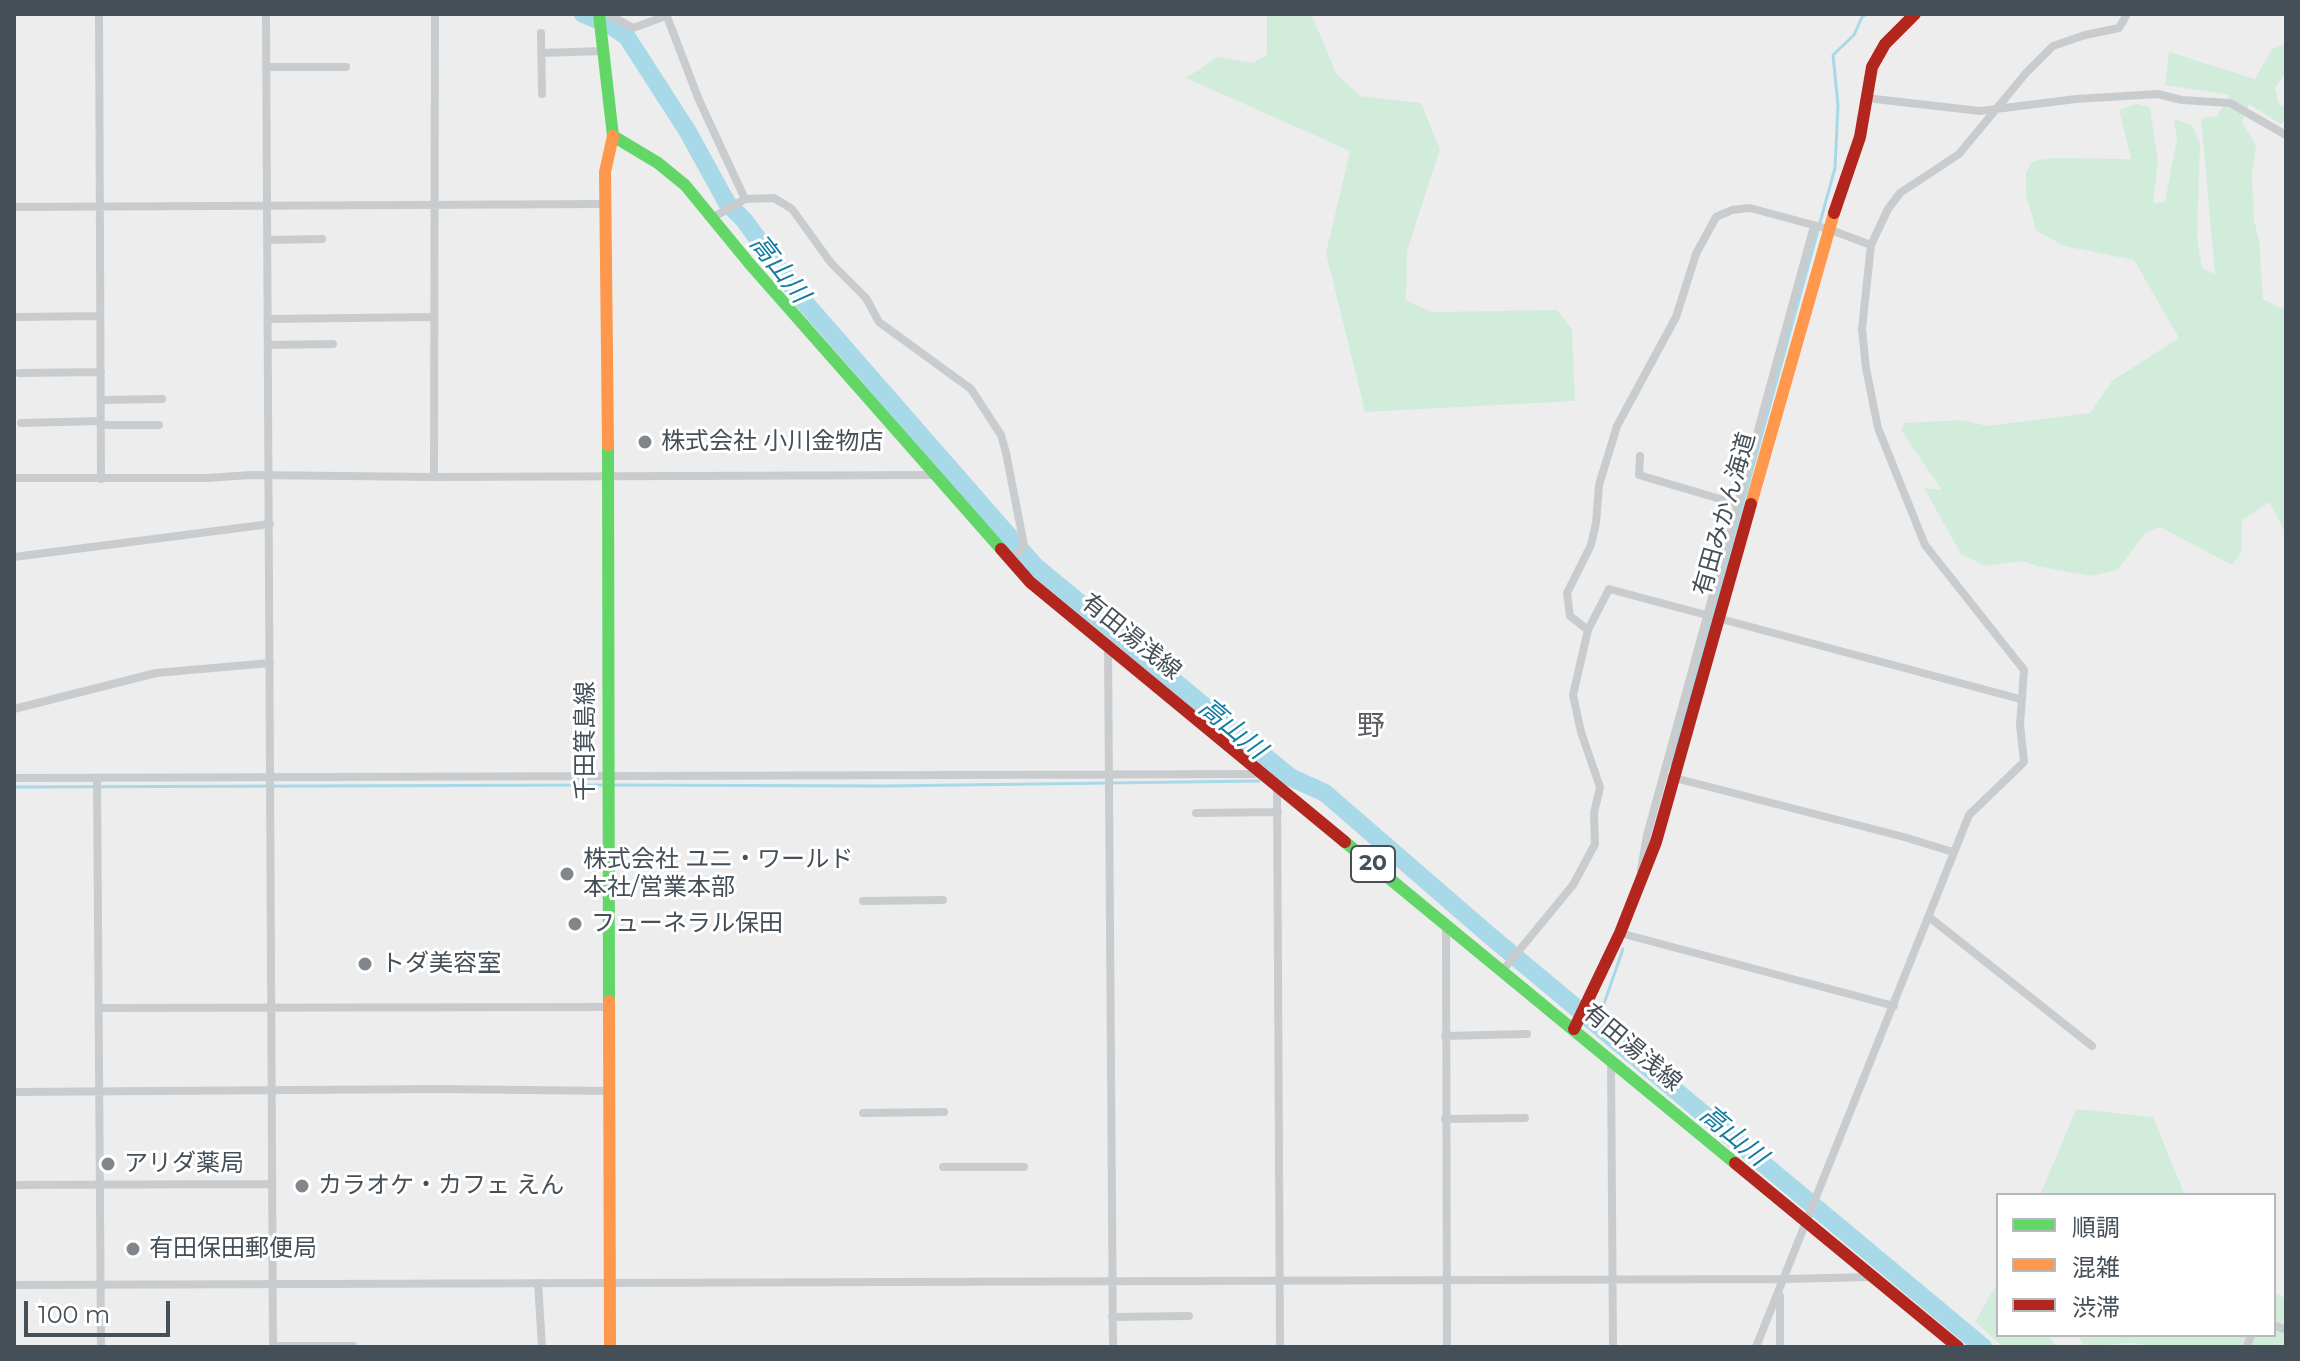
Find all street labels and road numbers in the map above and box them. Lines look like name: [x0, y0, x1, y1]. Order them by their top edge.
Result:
street label: 有田みかん海道: [1688, 429, 1762, 599]
street label: 有田湯浅線: [1075, 588, 1187, 686]
street label: 千田箕島線: [572, 681, 600, 801]
road number: 20: [1351, 846, 1395, 882]
street label: 有田湯浅線: [1577, 998, 1687, 1098]

